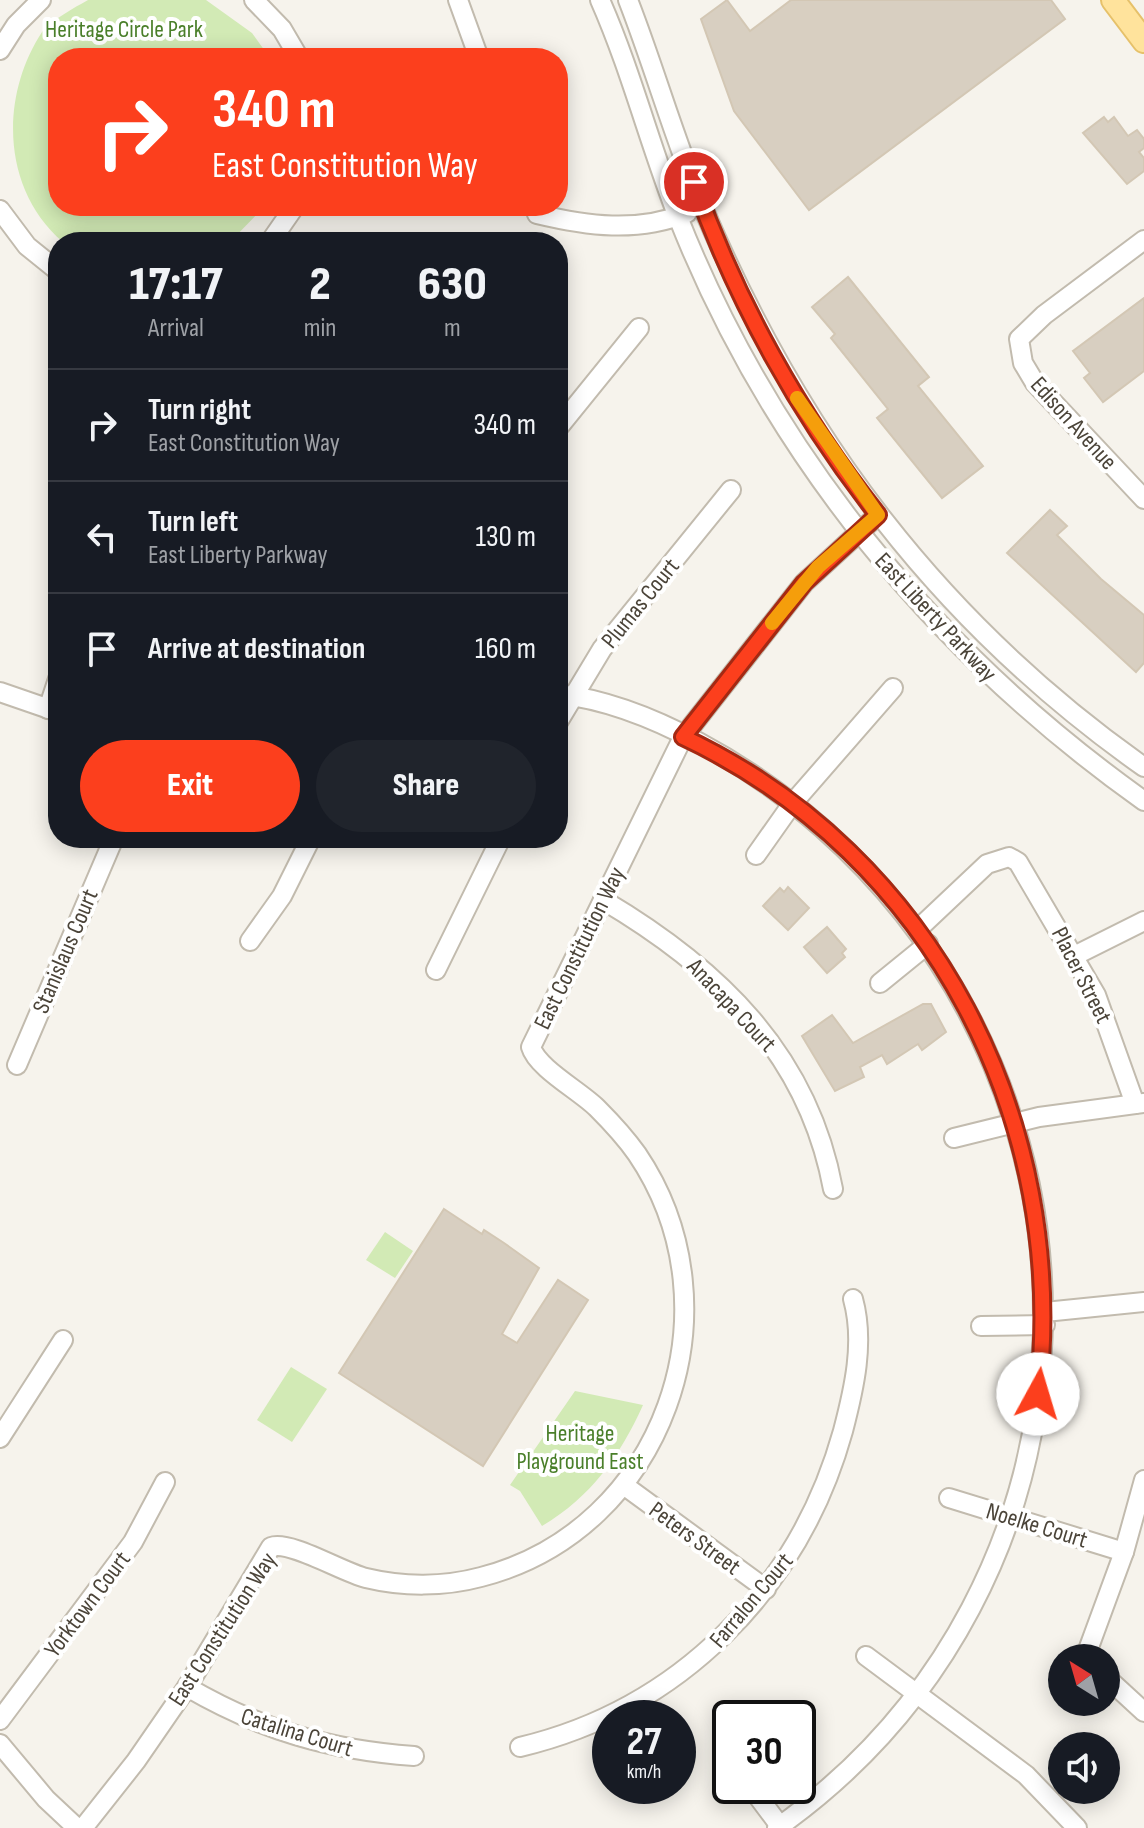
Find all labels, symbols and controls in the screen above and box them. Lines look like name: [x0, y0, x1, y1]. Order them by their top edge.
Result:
park label: Heritage Circle Park: [45, 15, 203, 44]
text: 340 m: [212, 77, 336, 144]
icon: right: [80, 80, 184, 184]
text: East Constitution Way: [212, 145, 478, 188]
pin: [660, 148, 728, 216]
icon: arrive: [672, 160, 716, 204]
text: 17:17: [129, 256, 223, 313]
text: 2: [309, 256, 331, 313]
text: 630: [418, 256, 487, 313]
text: Arrival: [148, 313, 204, 344]
text: min: [304, 313, 336, 344]
text: m: [444, 313, 461, 344]
street label: Edison Avenue: [1024, 371, 1123, 476]
text: Turn right: [148, 392, 251, 428]
icon: right: [80, 403, 124, 447]
text: 340 m: [473, 407, 536, 443]
text: East Constitution Way: [148, 428, 340, 459]
text: Turn left: [148, 504, 238, 540]
icon: left: [80, 515, 124, 559]
text: 130 m: [476, 519, 536, 555]
text: East Liberty Parkway: [148, 540, 328, 571]
street label: East Liberty Parkway: [869, 547, 1003, 688]
street label: Plumas Court: [595, 552, 686, 654]
icon: arrive: [80, 627, 124, 671]
text: Arrive at destination: [148, 631, 365, 667]
text: 160 m: [475, 631, 536, 667]
button: Exit: [80, 740, 300, 832]
button: Share: [316, 740, 536, 832]
street label: East Constitution Way: [528, 862, 631, 1034]
street label: Stanislaus Court: [26, 885, 105, 1018]
street label: Placer Street: [1045, 922, 1118, 1028]
street label: Anacapa Court: [680, 952, 782, 1058]
position arrow: [996, 1352, 1080, 1436]
park label: Heritage Playground East: [516, 1419, 644, 1476]
street label: Peters Street: [643, 1495, 746, 1581]
street label: Noelke Court: [983, 1496, 1091, 1555]
street label: Yorktown Court: [38, 1546, 137, 1663]
street label: East Constitution Way: [162, 1547, 283, 1711]
street label: Farralon Court: [703, 1547, 799, 1654]
north arrow: [1048, 1644, 1120, 1716]
map controls: [1048, 1644, 1120, 1804]
speed limit sign: 30: [712, 1700, 816, 1804]
street label: Catalina Court: [237, 1702, 356, 1763]
text: 27: [627, 1718, 661, 1766]
button: sound: [1048, 1732, 1120, 1804]
text: km/h: [627, 1760, 661, 1784]

